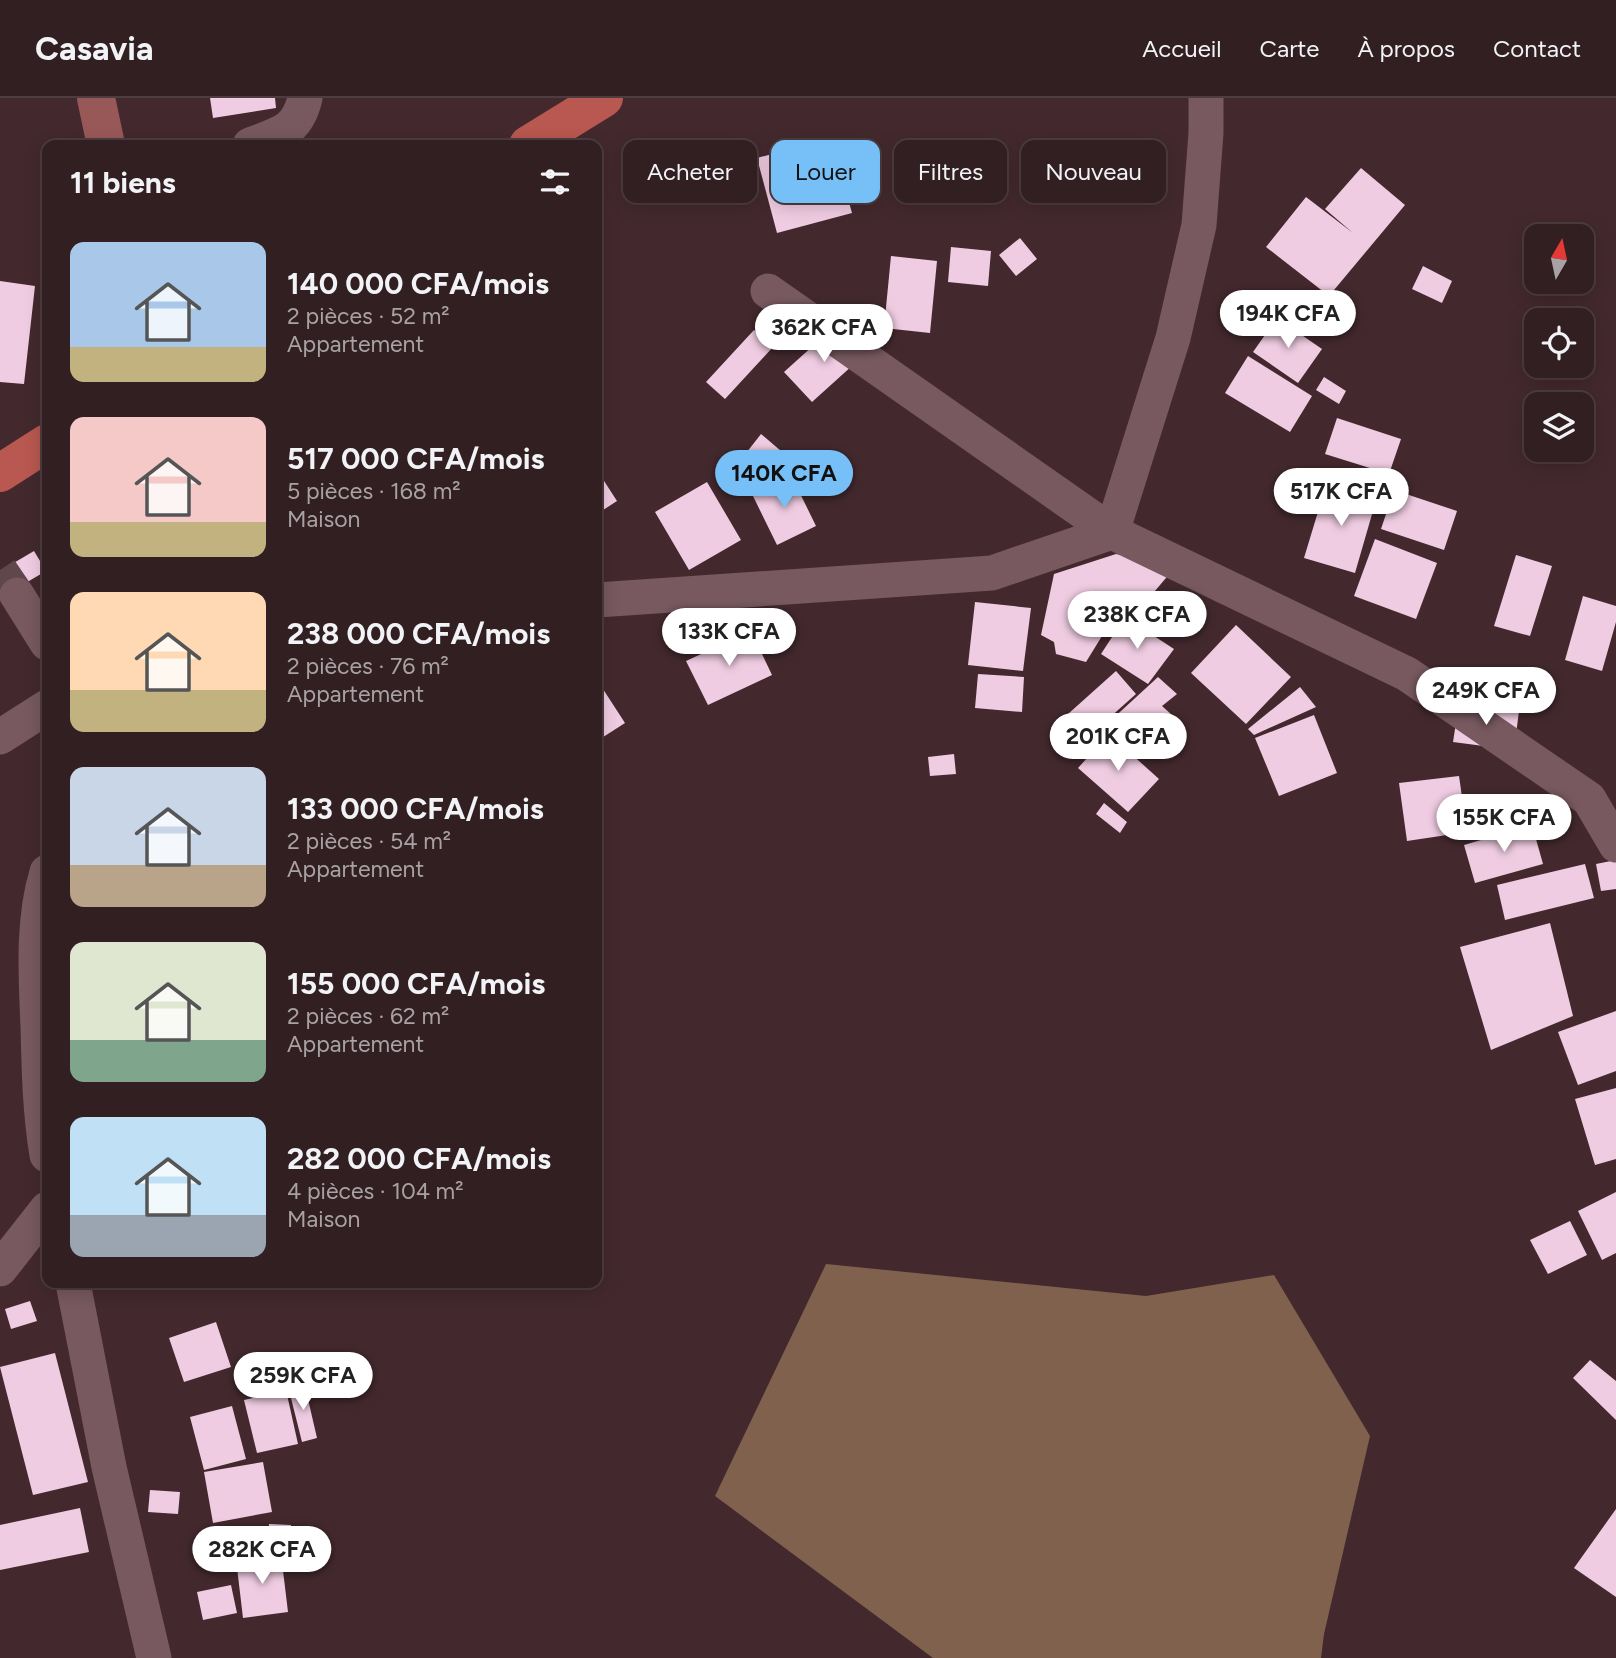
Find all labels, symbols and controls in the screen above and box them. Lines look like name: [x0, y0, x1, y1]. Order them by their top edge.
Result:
text: Casavia: [35, 29, 154, 68]
text: Accueil: [1142, 34, 1222, 63]
text: Carte: [1260, 34, 1319, 63]
text: À propos: [1357, 34, 1455, 63]
text: Contact: [1493, 34, 1581, 63]
chip: Acheter: [623, 140, 757, 203]
chip: Louer: [771, 140, 880, 203]
chip: Filtres: [894, 140, 1007, 203]
chip: Nouveau: [1021, 140, 1166, 203]
icon: filters: [536, 163, 574, 201]
text: 11 biens: [70, 164, 176, 201]
north arrow: [1524, 224, 1594, 294]
map controls: [1524, 224, 1594, 462]
text: 140 000 CFA/mois: [287, 265, 549, 302]
icon: home: [126, 270, 210, 354]
pin: 194K CFA: [1216, 290, 1360, 350]
text: 194K CFA: [1236, 299, 1340, 327]
text: 2 pièces · 52 m²: [287, 302, 450, 330]
pin: 362K CFA: [752, 304, 896, 364]
button: locate: [1524, 308, 1594, 378]
text: 362K CFA: [771, 313, 877, 341]
text: Appartement: [287, 330, 424, 358]
button: layers: [1524, 392, 1594, 462]
text: 517 000 CFA/mois: [287, 440, 545, 477]
icon: home: [126, 445, 210, 529]
pin: 140K CFA: [712, 450, 856, 510]
text: 140K CFA: [731, 459, 837, 487]
pin: 517K CFA: [1269, 468, 1413, 528]
text: 5 pièces · 168 m²: [287, 477, 461, 505]
text: 517K CFA: [1290, 477, 1392, 505]
text: Maison: [287, 505, 360, 533]
pin: 238K CFA: [1065, 592, 1209, 651]
text: 238K CFA: [1084, 600, 1190, 628]
pin: 133K CFA: [657, 608, 801, 668]
text: 238 000 CFA/mois: [287, 615, 550, 652]
text: 133K CFA: [678, 617, 780, 645]
icon: home: [126, 620, 210, 704]
text: 2 pièces · 76 m²: [287, 652, 449, 680]
pin: 249K CFA: [1414, 668, 1558, 727]
text: 249K CFA: [1432, 676, 1540, 704]
text: Appartement: [287, 680, 424, 708]
pin: 201K CFA: [1046, 714, 1190, 773]
text: 201K CFA: [1066, 722, 1170, 750]
text: 133 000 CFA/mois: [287, 790, 544, 827]
pin: 155K CFA: [1432, 794, 1576, 854]
icon: home: [126, 795, 210, 879]
text: 155K CFA: [1452, 803, 1556, 831]
text: 2 pièces · 54 m²: [287, 827, 451, 855]
text: Appartement: [287, 855, 424, 883]
text: 155 000 CFA/mois: [287, 965, 545, 1002]
icon: home: [126, 970, 210, 1054]
text: 2 pièces · 62 m²: [287, 1002, 449, 1030]
text: Appartement: [287, 1030, 424, 1058]
text: 282 000 CFA/mois: [287, 1140, 551, 1177]
icon: home: [126, 1145, 210, 1229]
text: 4 pièces · 104 m²: [287, 1177, 463, 1205]
text: Maison: [287, 1205, 360, 1233]
pin: 259K CFA: [231, 1352, 375, 1412]
text: 259K CFA: [250, 1361, 356, 1389]
pin: 282K CFA: [190, 1526, 334, 1586]
text: 282K CFA: [208, 1535, 316, 1563]

